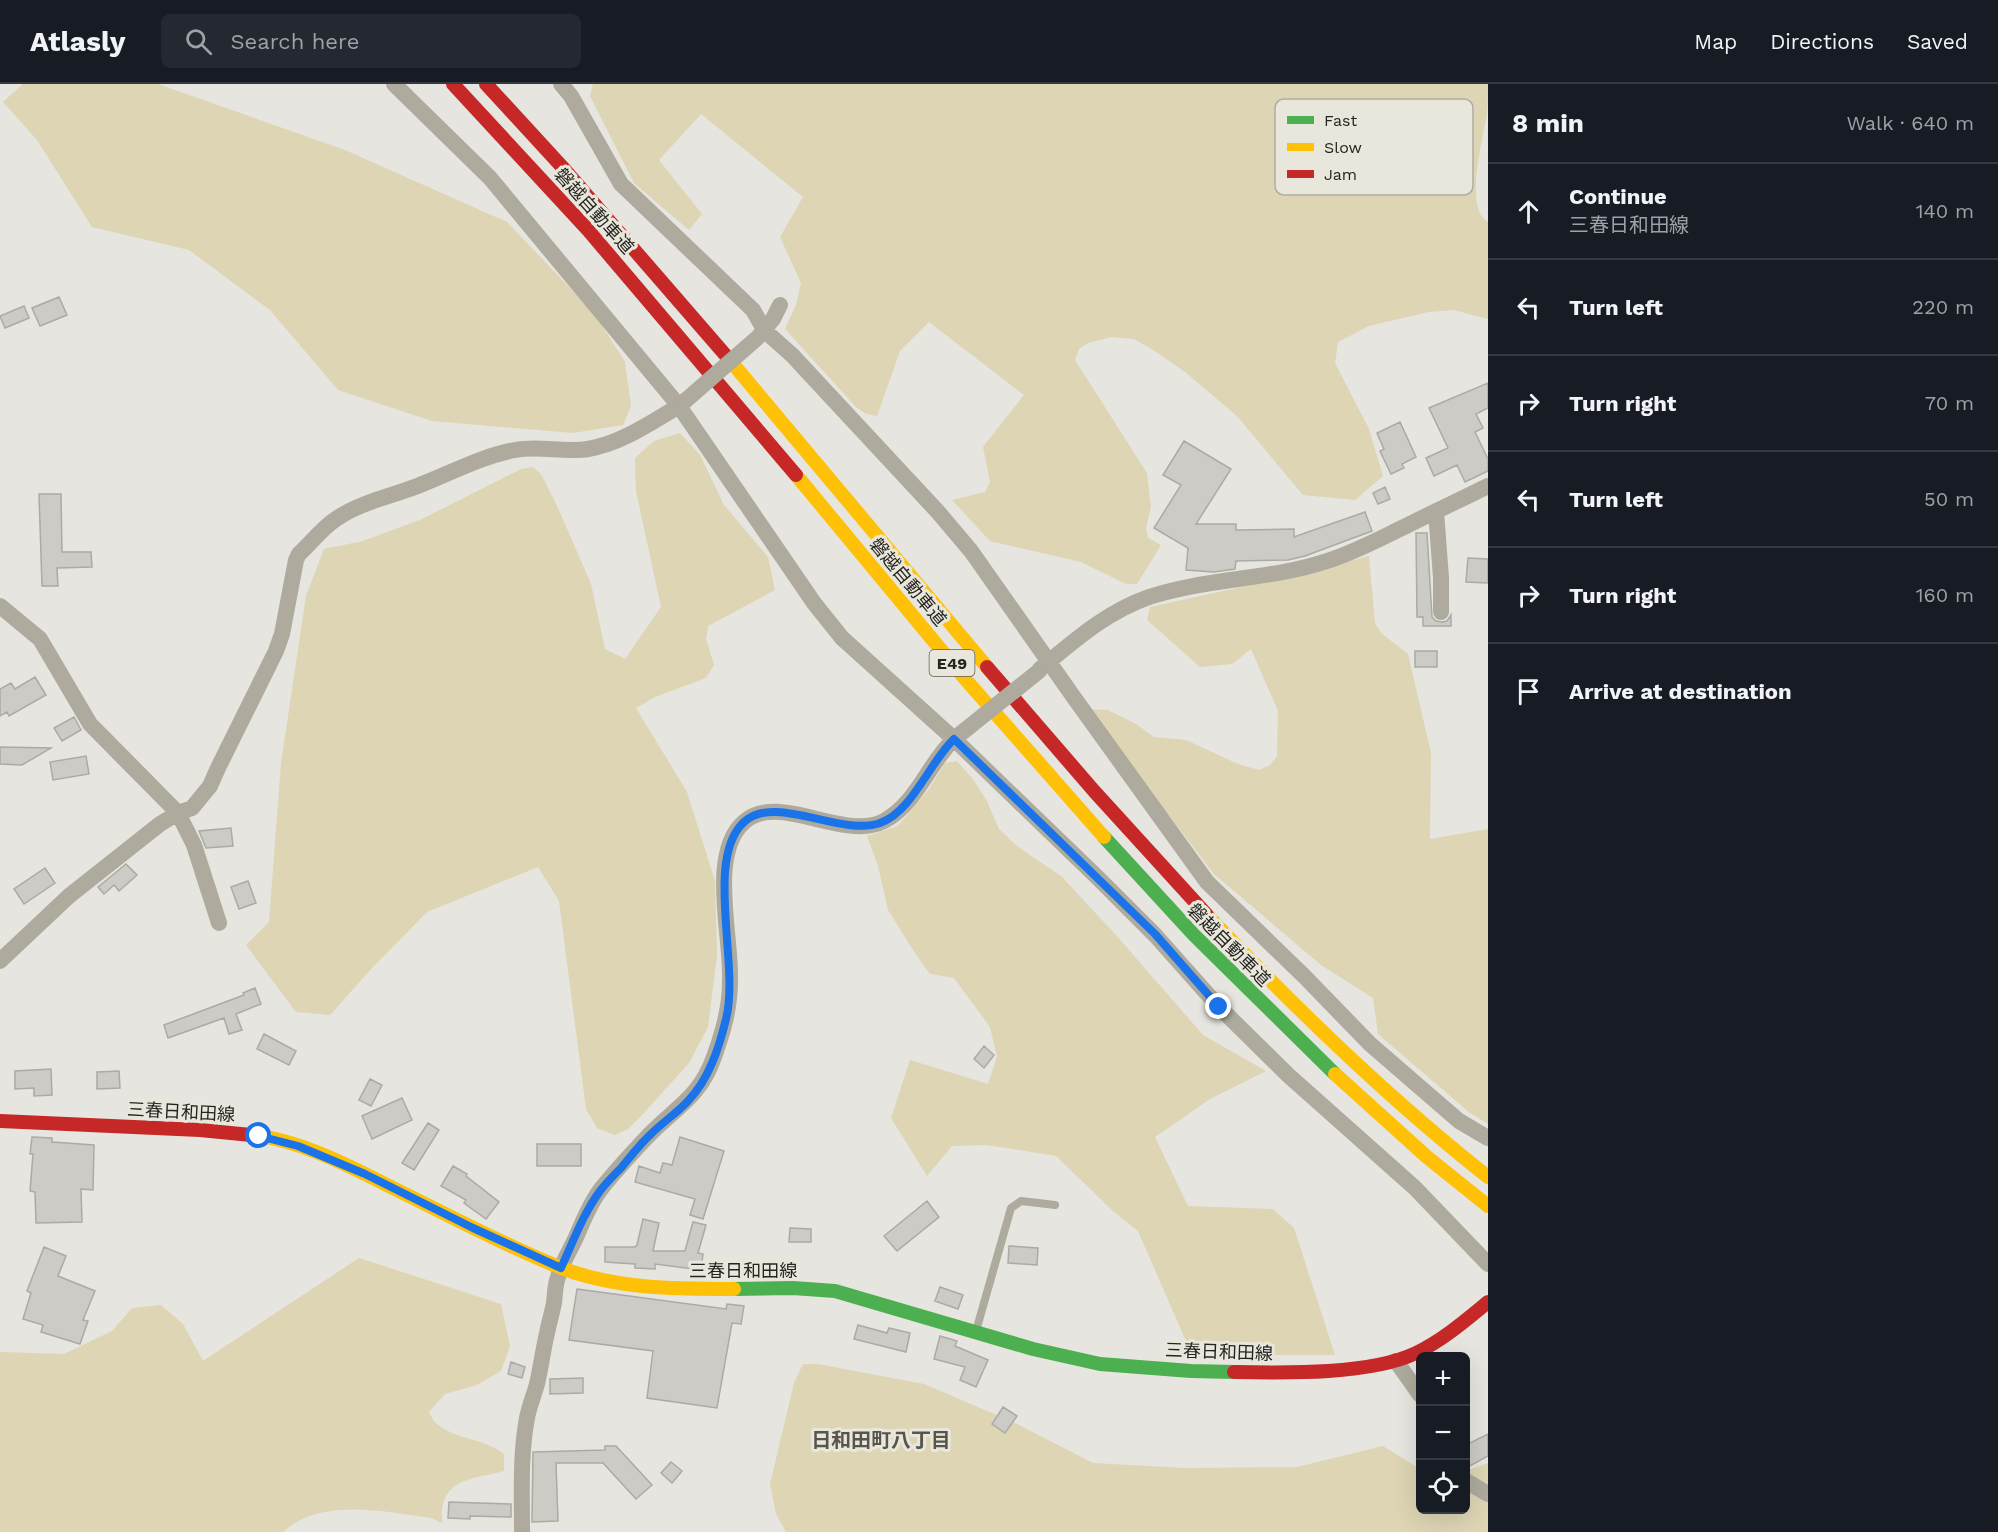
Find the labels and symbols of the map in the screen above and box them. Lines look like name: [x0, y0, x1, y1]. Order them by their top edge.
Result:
legend: [1275, 99, 1473, 195]
text: Fast: [1324, 111, 1357, 130]
text: Slow: [1324, 138, 1362, 157]
street label: 磐越自動車道: [550, 164, 638, 258]
text: Jam: [1324, 165, 1357, 184]
street label: 磐越自動車道: [866, 534, 951, 630]
road number: E49: [930, 650, 974, 676]
street label: 磐越自動車道: [1184, 899, 1275, 990]
route end: [1205, 993, 1231, 1019]
street label: 三春日和田線: [127, 1098, 236, 1125]
route start: [245, 1122, 271, 1148]
street label: 三春日和田線: [689, 1260, 797, 1281]
street label: 三春日和田線: [1165, 1339, 1273, 1364]
district label: 日和田町八丁目: [811, 1428, 951, 1452]

